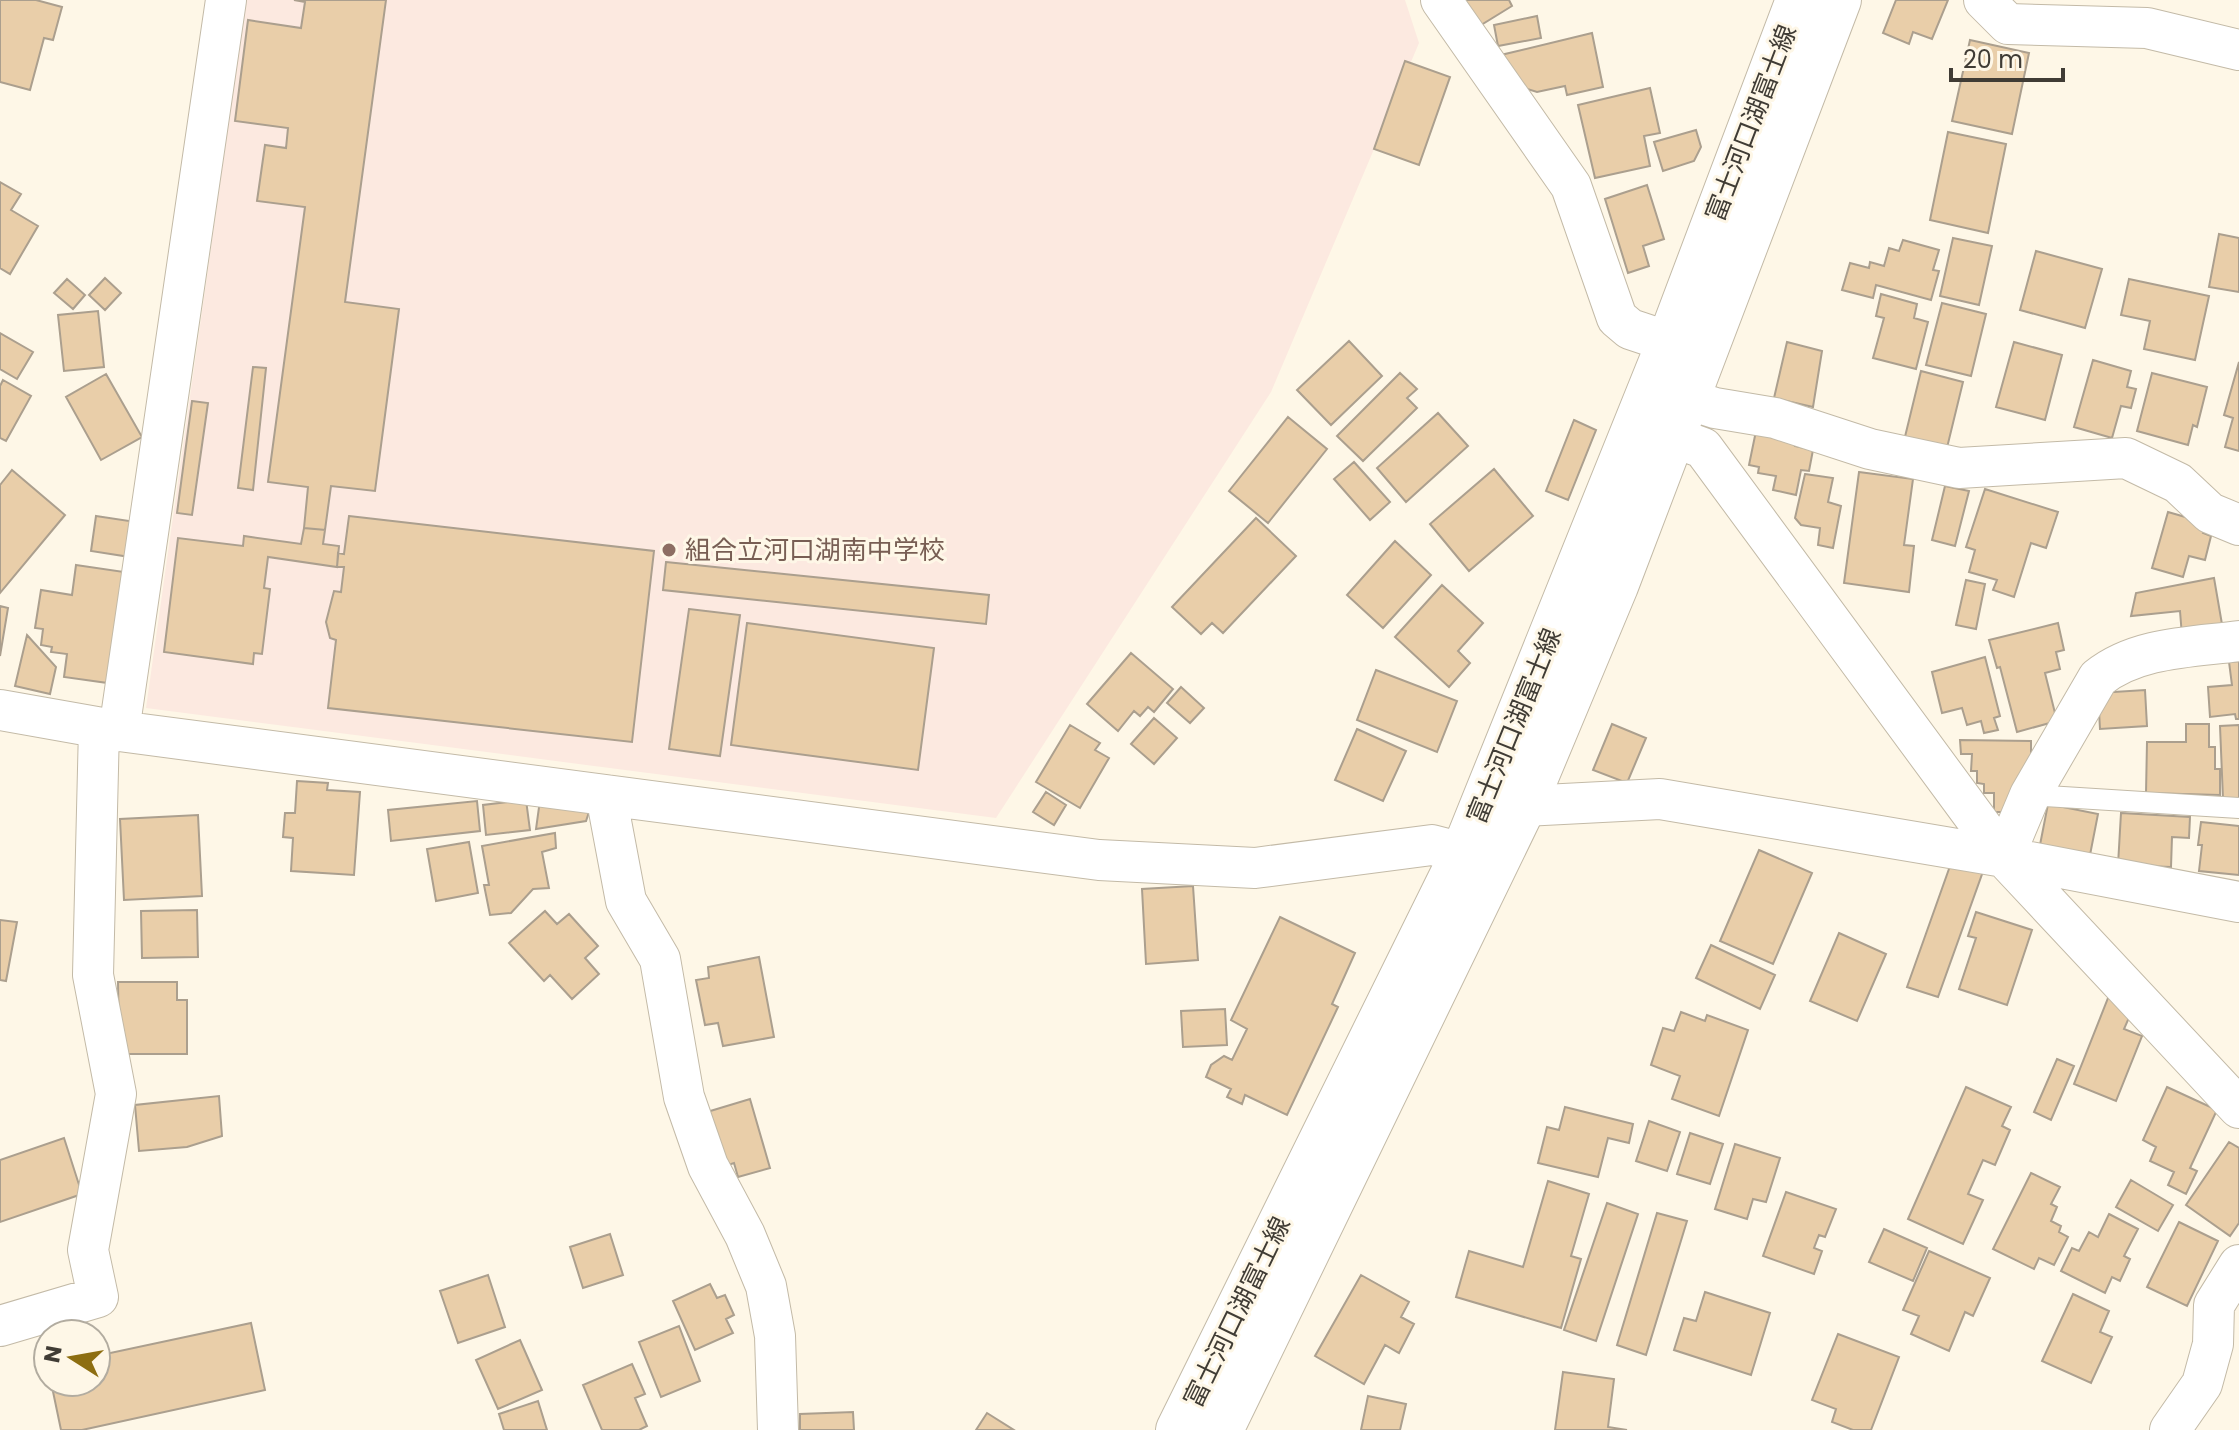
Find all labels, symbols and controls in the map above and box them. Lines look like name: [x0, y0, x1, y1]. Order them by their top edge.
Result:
street label: 富士河口湖富士線: [1697, 19, 1805, 227]
scale bar: [1951, 32, 2063, 82]
text: 20 m: [1963, 43, 2023, 76]
place label: 組合立河口湖南中学校: [685, 532, 945, 568]
marker: 組合立河口湖南中学校: [660, 541, 678, 559]
street label: 富士河口湖富士線: [1458, 623, 1570, 829]
street label: 富士河口湖富士線: [1175, 1211, 1299, 1413]
north arrow: [32, 1318, 112, 1398]
text: N: [36, 1343, 70, 1365]

